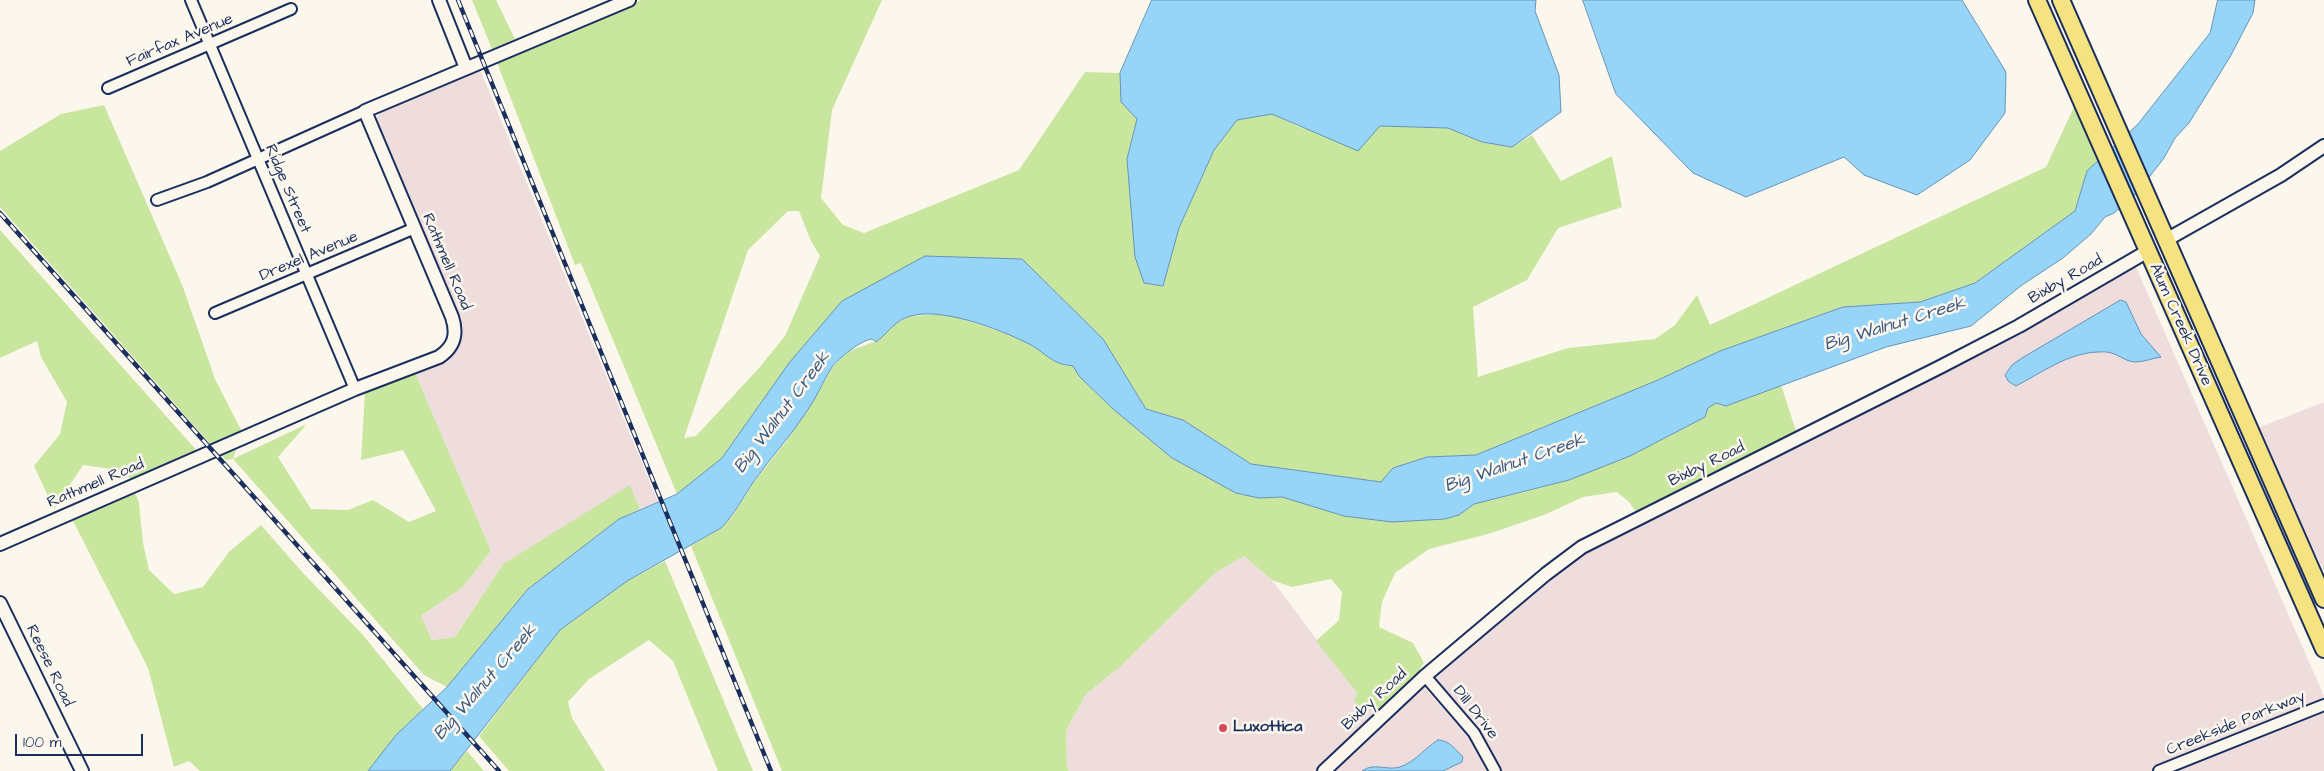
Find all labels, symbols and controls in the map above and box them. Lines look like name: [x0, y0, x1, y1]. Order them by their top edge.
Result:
street label: Fairfax Avenue: [124, 10, 236, 72]
street label: Ridge Street: [260, 142, 314, 236]
street label: Rathmell Road: [417, 211, 475, 313]
street label: Drexel Avenue: [257, 228, 361, 286]
street label: Bixby Road: [2026, 251, 2106, 309]
street label: Alum Creek Drive: [2144, 261, 2216, 389]
water label: Big Walnut Creek: [1822, 293, 1968, 357]
water label: Big Walnut Creek: [730, 348, 836, 478]
water label: Big Walnut Creek: [1442, 430, 1588, 498]
street label: Bixby Road: [1666, 438, 1748, 492]
street label: Rathmell Road: [45, 455, 147, 513]
water label: Big Walnut Creek: [430, 621, 542, 745]
street label: Reese Road: [21, 622, 77, 710]
street label: Bixby Road: [1338, 665, 1412, 735]
street label: Dill Drive: [1448, 682, 1502, 744]
street label: Creekside Parkway: [2164, 687, 2308, 761]
place label: Luxottica: [1233, 718, 1302, 738]
marker: Luxottica: [1217, 722, 1229, 734]
scale bar: [18, 724, 145, 756]
text: 100 m: [23, 732, 62, 753]

